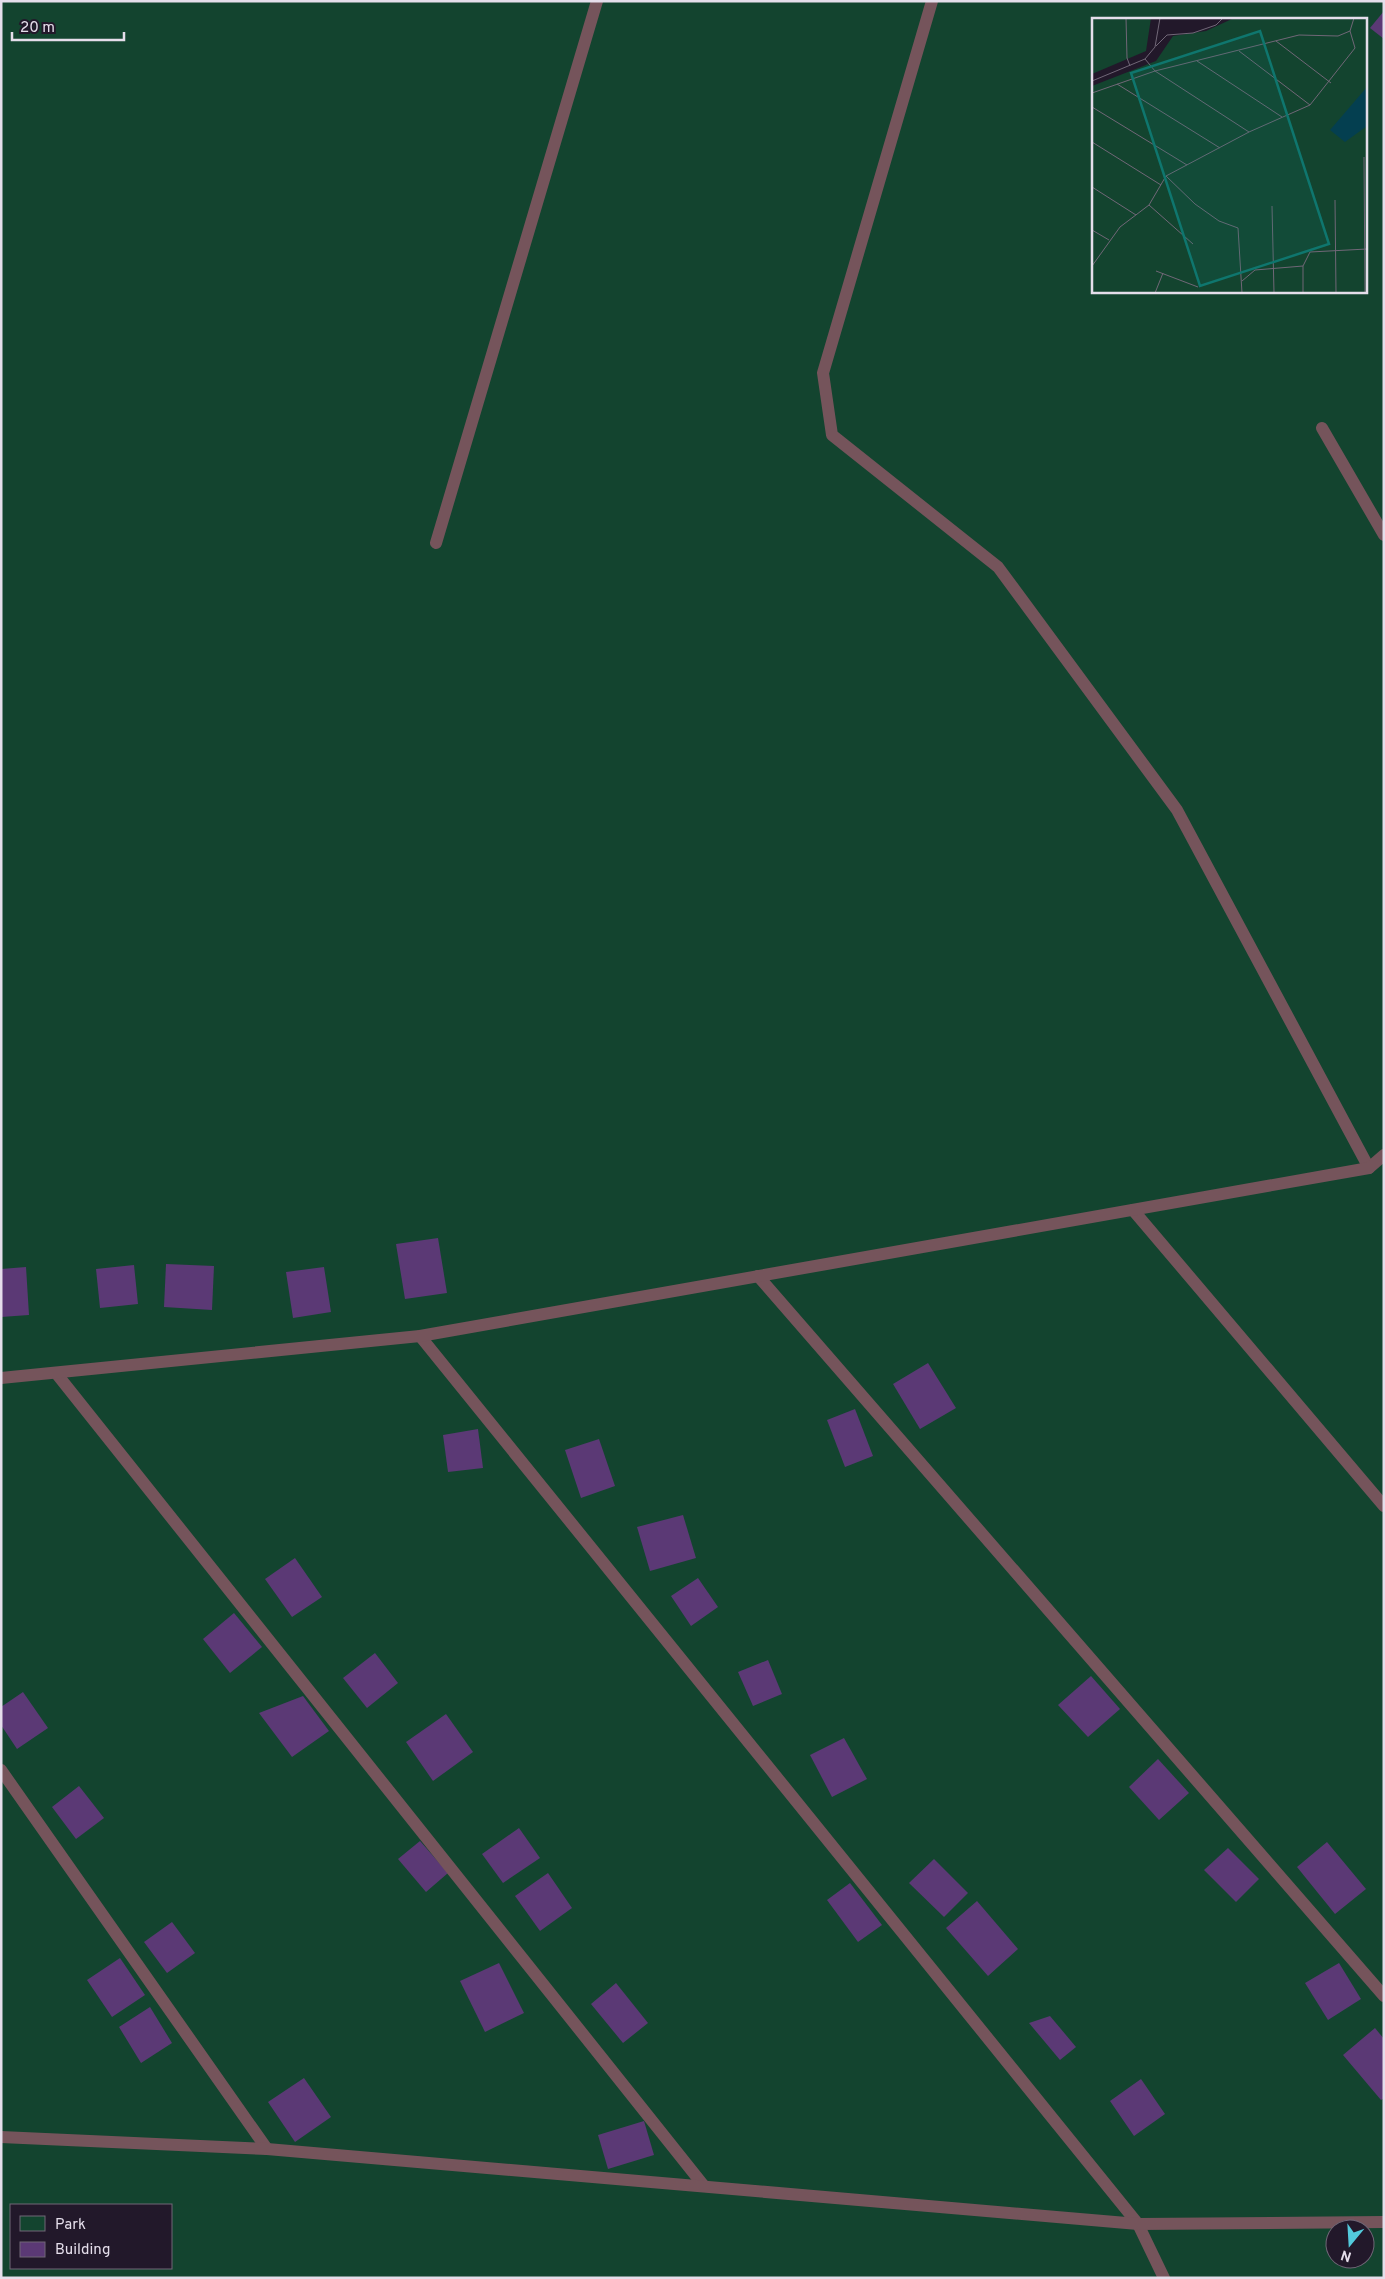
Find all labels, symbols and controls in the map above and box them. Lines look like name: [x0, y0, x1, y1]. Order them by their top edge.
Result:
scale bar: [12, 10, 125, 42]
inset map: [1092, 18, 1368, 292]
text: 20 m: [20, 19, 55, 38]
legend: [10, 2204, 172, 2269]
text: Park: [55, 2216, 86, 2235]
north arrow: [1325, 2219, 1375, 2269]
text: Building: [55, 2241, 110, 2260]
text: N: [1339, 2245, 1354, 2265]

